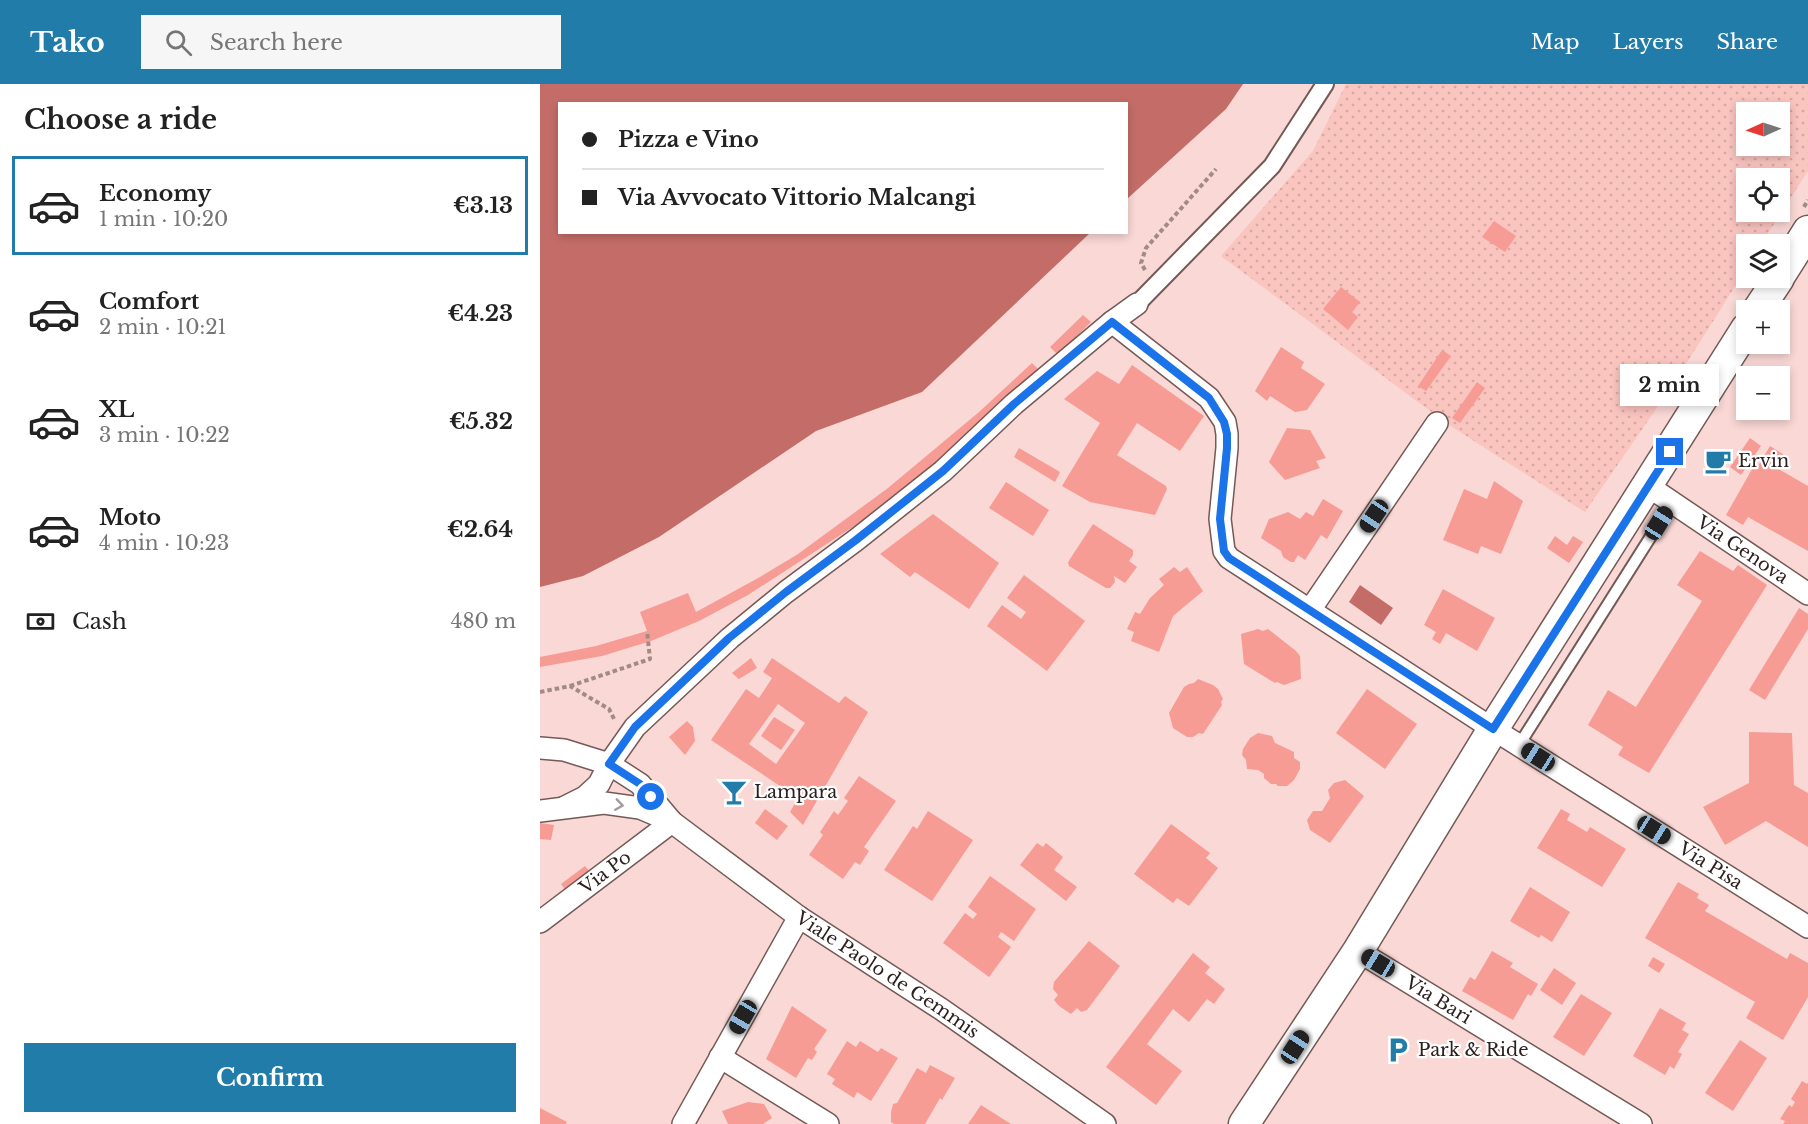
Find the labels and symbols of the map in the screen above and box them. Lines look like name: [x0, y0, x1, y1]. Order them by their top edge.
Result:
north arrow: [1736, 102, 1790, 156]
callout: 2 min: [1620, 365, 1720, 407]
route end: [1656, 438, 1683, 465]
cafe icon: Ervin: [1703, 446, 1733, 476]
place label: Ervin: [1738, 450, 1789, 472]
car: [1356, 496, 1392, 536]
car: [1642, 503, 1676, 543]
street label: Via Genova: [1692, 511, 1792, 588]
car: [1518, 740, 1558, 774]
bar icon: Lampara: [719, 777, 749, 807]
place label: Lampara: [754, 781, 837, 803]
route start: [637, 783, 664, 810]
one-way arrow: [614, 799, 623, 811]
car: [1634, 813, 1674, 847]
street label: Via Pisa: [1674, 837, 1747, 894]
street label: Via Po: [575, 846, 635, 900]
street label: Viale Paolo de Gemmis: [791, 906, 983, 1043]
car: [1358, 946, 1398, 980]
street label: Via Bari: [1400, 971, 1475, 1029]
car: [726, 997, 760, 1037]
car: [1278, 1027, 1312, 1067]
parking icon: Park & Ride: [1383, 1035, 1413, 1065]
place label: Park & Ride: [1418, 1039, 1528, 1061]

